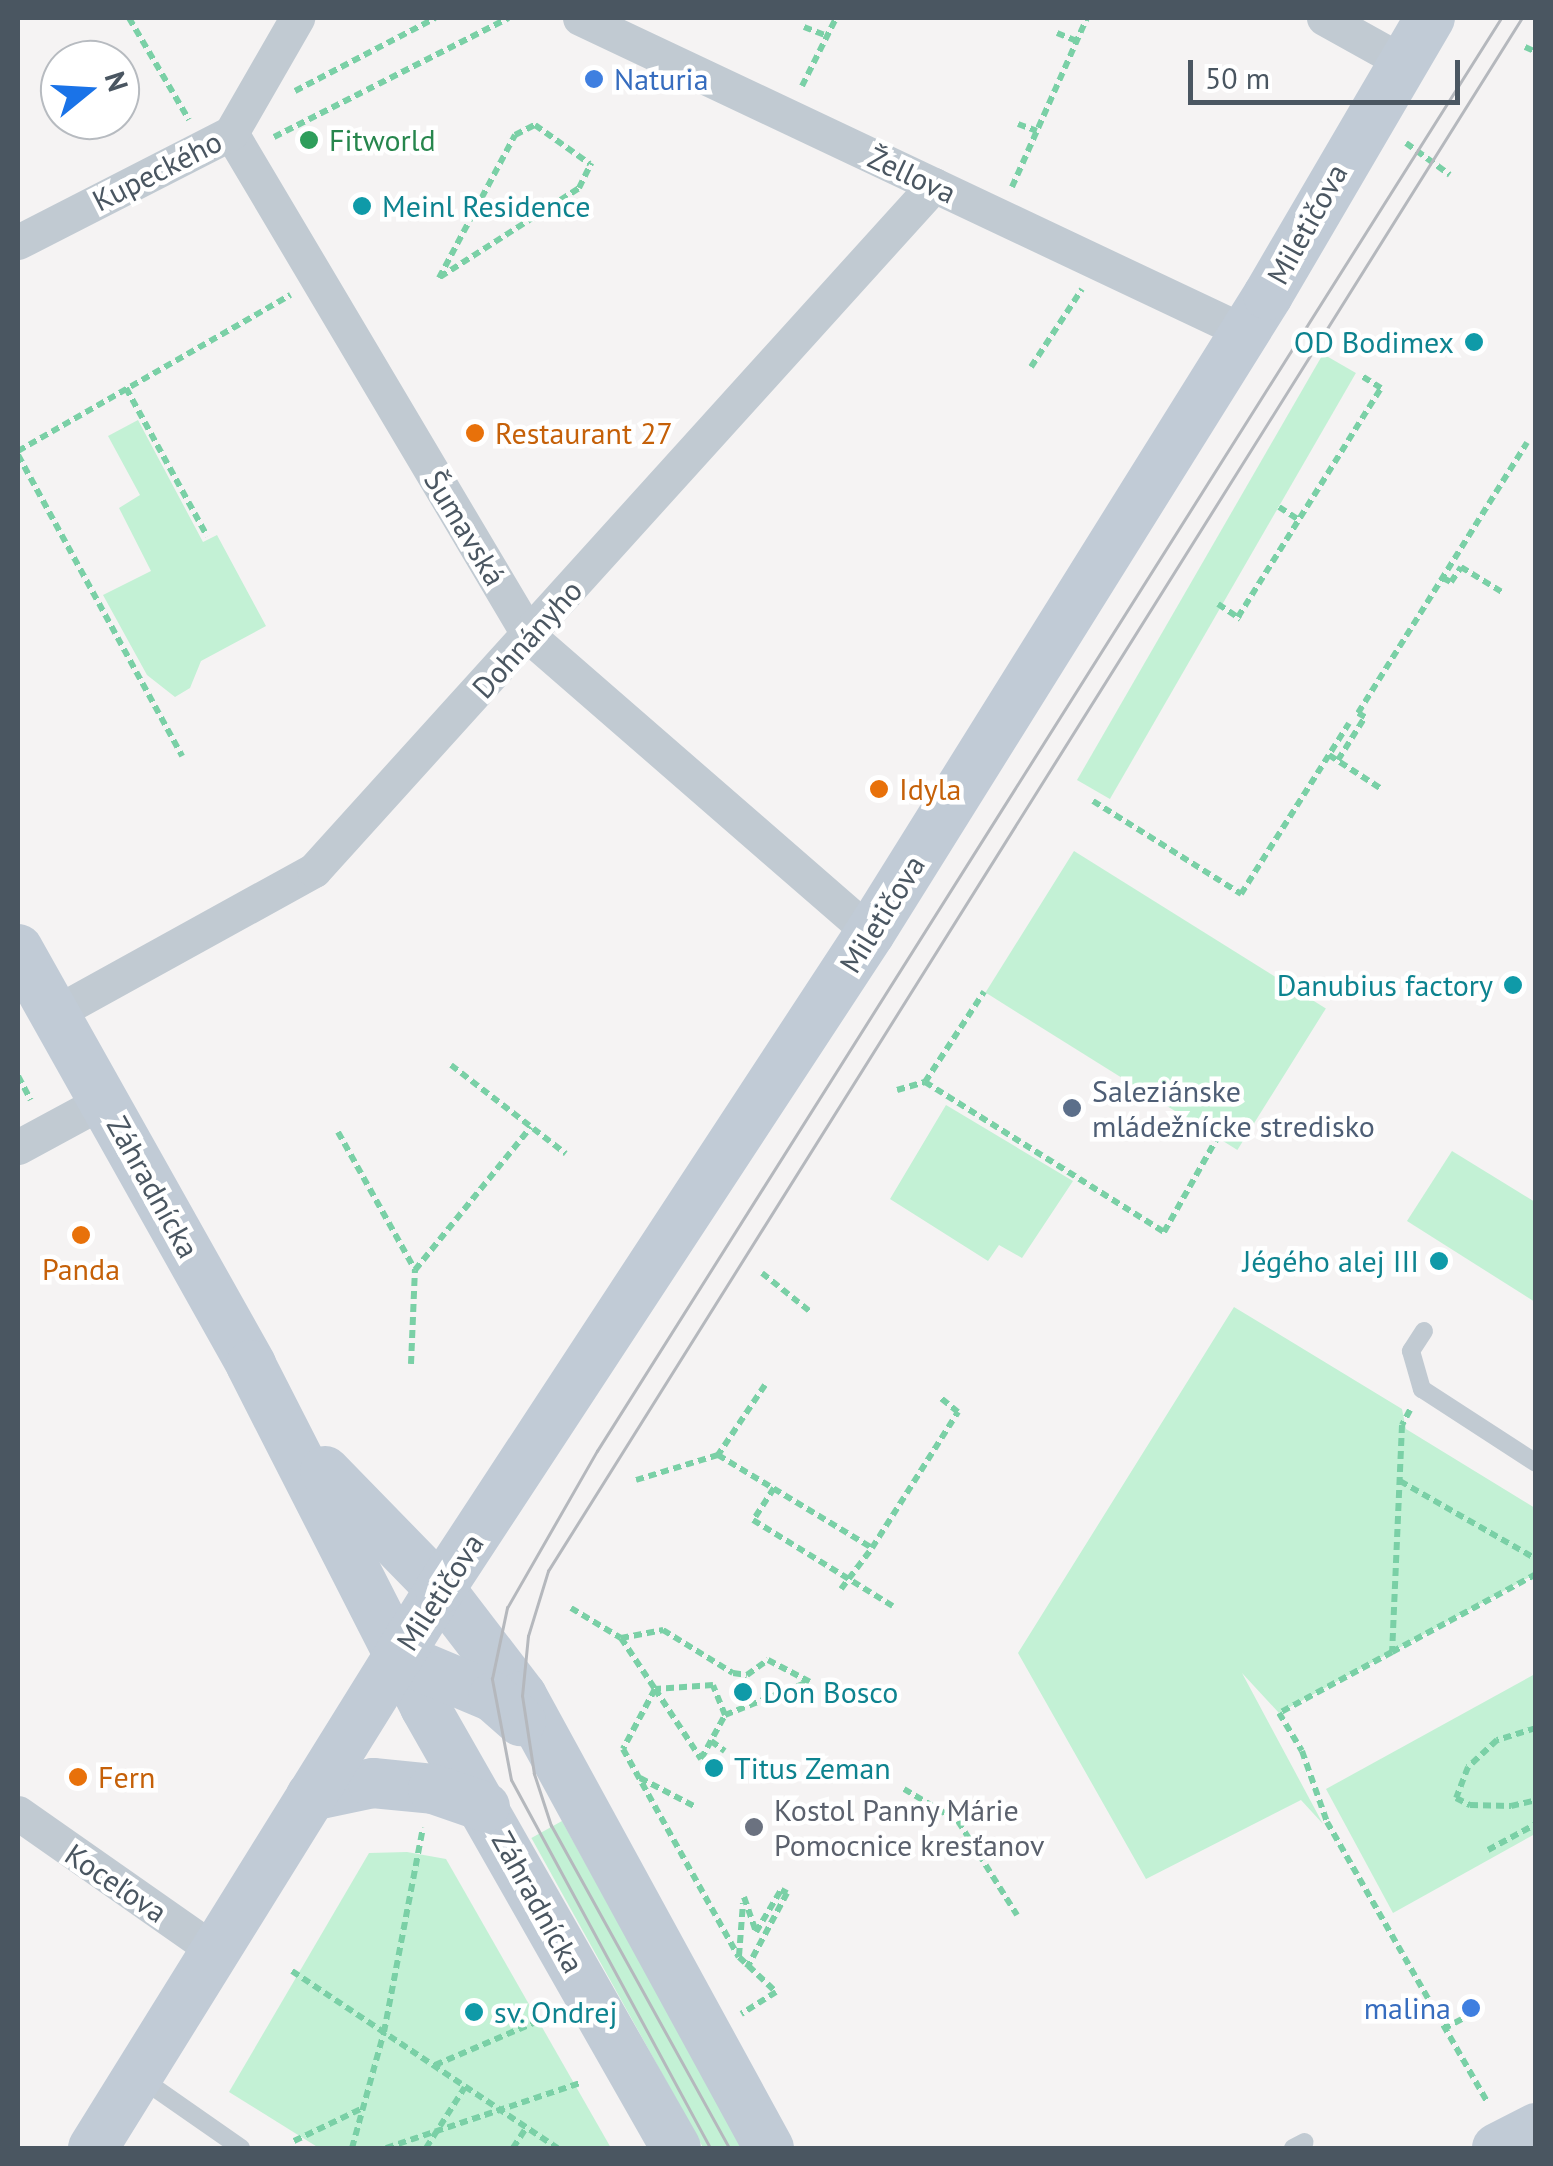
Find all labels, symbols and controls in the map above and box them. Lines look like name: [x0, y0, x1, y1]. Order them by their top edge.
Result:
north arrow: [40, 40, 140, 140]
scale bar: [1193, 40, 1466, 102]
text: 50 m: [1205, 58, 1270, 97]
place label: Naturia: [614, 61, 709, 97]
text: N: [97, 67, 138, 96]
marker: Naturia: [583, 68, 605, 90]
place label: Fitworld: [329, 122, 436, 158]
street label: Kupeckého: [86, 123, 228, 219]
marker: Fitworld: [298, 129, 320, 151]
street label: Žellova: [862, 139, 962, 211]
street label: Miletičova: [1259, 158, 1355, 290]
place label: Meinl Residence: [382, 188, 590, 224]
marker: Meinl Residence: [351, 195, 373, 217]
place label: OD Bodimex: [1294, 324, 1454, 360]
marker: OD Bodimex: [1463, 331, 1485, 353]
place label: Restaurant 27: [495, 415, 673, 451]
marker: Restaurant 27: [464, 422, 486, 444]
street label: Šumavská: [417, 464, 513, 592]
street label: Dohnányho: [465, 573, 589, 705]
place label: Idyla: [899, 771, 961, 807]
marker: Idyla: [868, 778, 890, 800]
street label: Miletičova: [832, 849, 932, 979]
place label: Danubius factory: [1277, 967, 1493, 1003]
marker: Danubius factory: [1502, 974, 1524, 996]
place label: Saleziánske mládežnícke stredisko: [1092, 1073, 1375, 1144]
marker: Saleziánske mládežnícke stredisko: [1061, 1097, 1083, 1119]
street label: Záhradnícka: [99, 1110, 207, 1264]
marker: Panda: [70, 1224, 92, 1246]
place label: Jégého alej III: [1242, 1243, 1419, 1279]
marker: Jégého alej III: [1428, 1250, 1450, 1272]
place label: Panda: [42, 1251, 120, 1287]
street label: Miletičova: [389, 1527, 491, 1657]
place label: Don Bosco: [763, 1674, 898, 1710]
marker: Don Bosco: [732, 1681, 754, 1703]
place label: Titus Zeman: [734, 1750, 891, 1786]
marker: Titus Zeman: [703, 1757, 725, 1779]
place label: Fern: [98, 1759, 155, 1795]
marker: Fern: [67, 1766, 89, 1788]
place label: Kostol Panny Márie Pomocnice kresťanov: [774, 1792, 1044, 1862]
marker: Kostol Panny Márie Pomocnice kresťanov: [743, 1816, 765, 1838]
street label: Záhradnícka: [484, 1825, 592, 1979]
street label: Koceľova: [58, 1836, 174, 1930]
place label: malina: [1364, 1990, 1451, 2026]
place label: sv. Ondrej: [494, 1994, 620, 2030]
marker: malina: [1460, 1997, 1482, 2019]
marker: sv. Ondrej: [463, 2001, 485, 2023]

